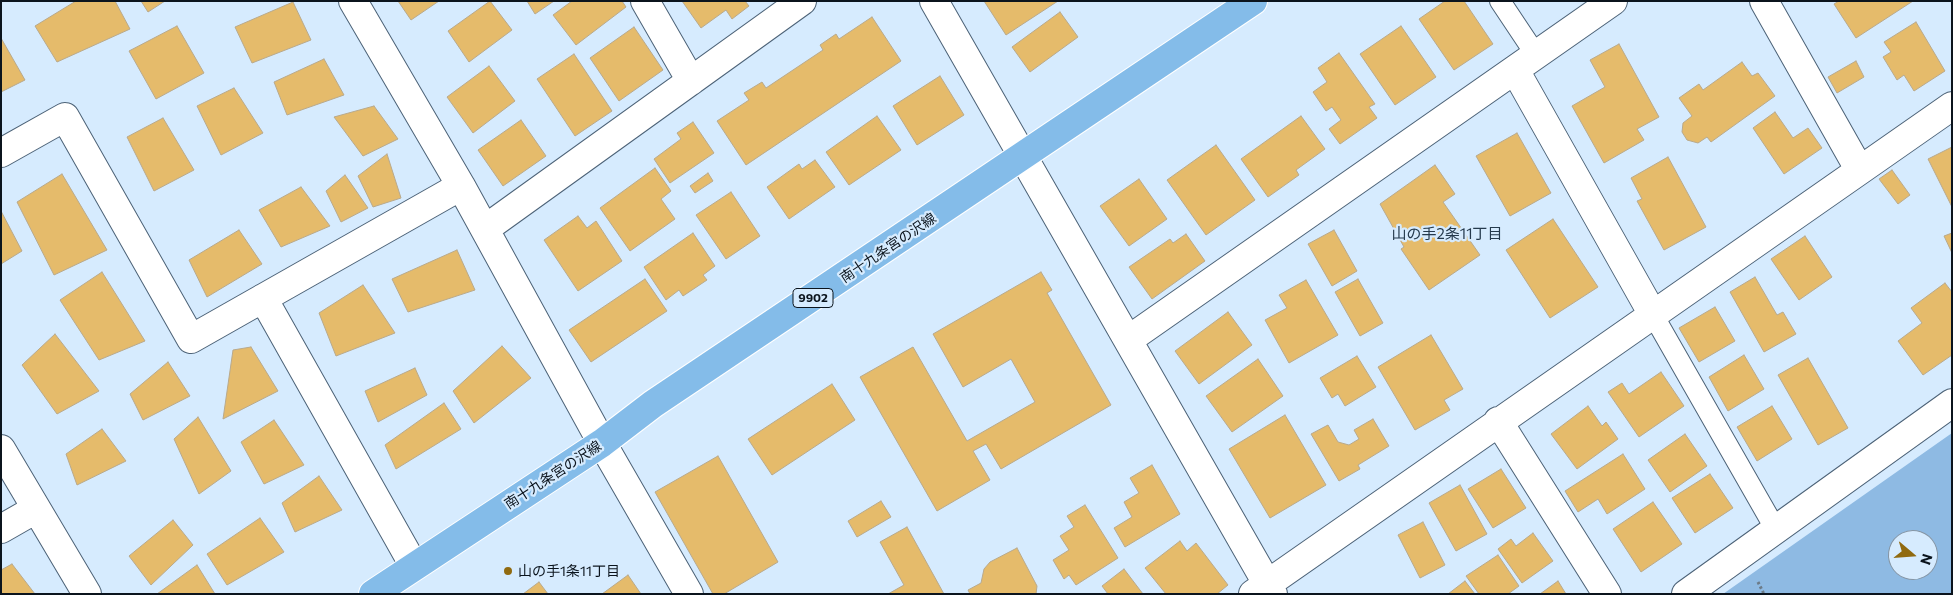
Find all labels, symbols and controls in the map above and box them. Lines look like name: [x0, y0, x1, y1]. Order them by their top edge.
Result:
street label: 南十九条宮の沢線: [837, 210, 939, 286]
district label: 山の手2条11丁目: [1391, 225, 1503, 243]
road number: 9902: [793, 288, 833, 308]
street label: 南十九条宮の沢線: [501, 437, 605, 513]
north arrow: [1888, 530, 1938, 580]
text: N: [1917, 552, 1936, 567]
place label: 山の手1条11丁目: [518, 563, 620, 579]
marker: 山の手1条11丁目: [502, 565, 514, 577]

